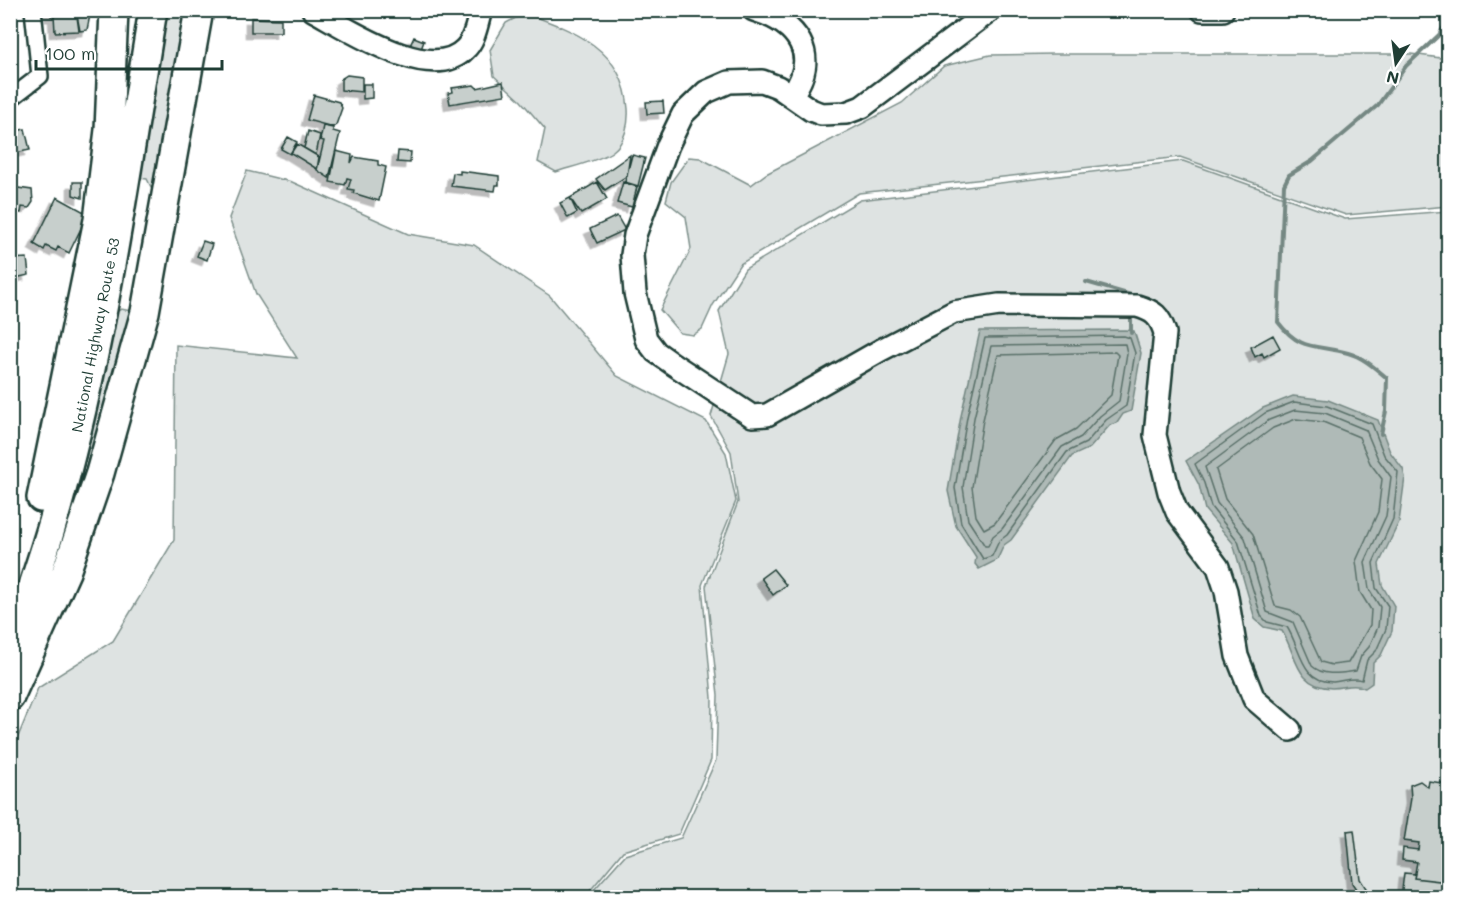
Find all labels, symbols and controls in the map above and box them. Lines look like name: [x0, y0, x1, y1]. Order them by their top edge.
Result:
scale bar: [36, 33, 222, 71]
north arrow: [1366, 33, 1426, 93]
text: 100 m: [45, 41, 95, 65]
text: N: [1384, 67, 1401, 90]
street label: National Highway Route 53: [66, 236, 124, 434]

